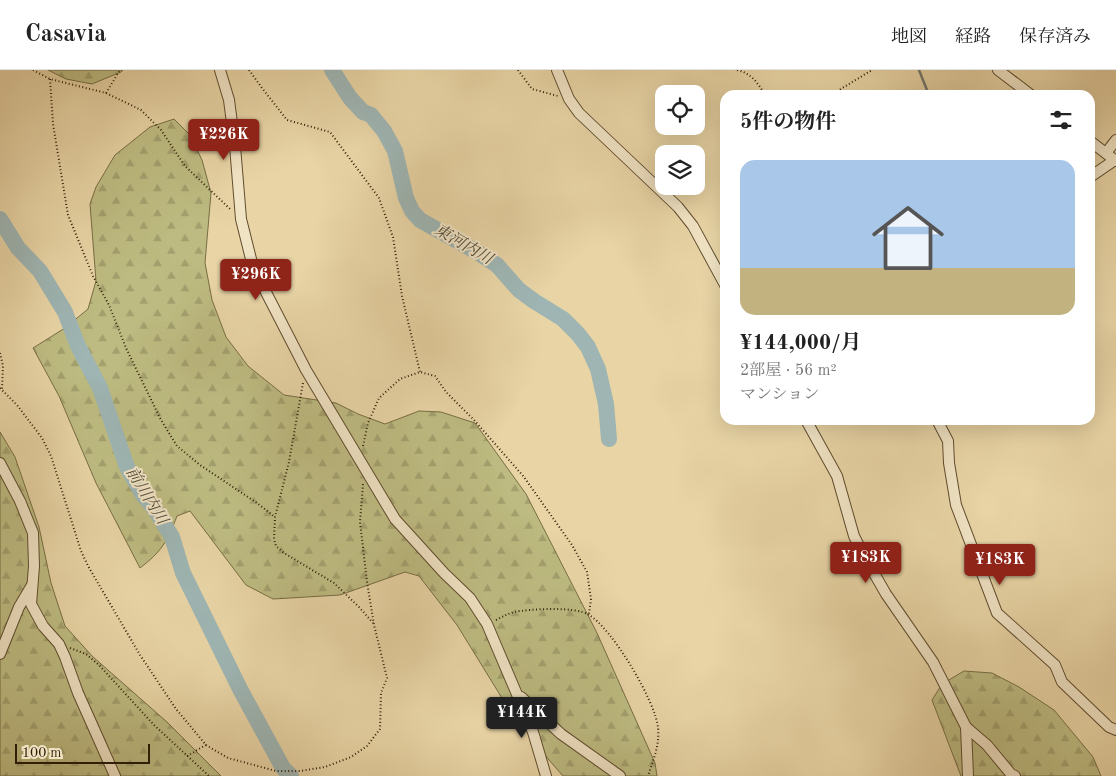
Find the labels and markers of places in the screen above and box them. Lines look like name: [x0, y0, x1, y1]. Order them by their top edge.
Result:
pin: ¥226K: [189, 118, 259, 161]
pin: ¥296K: [221, 258, 291, 301]
pin: ¥183K: [831, 542, 901, 584]
pin: ¥183K: [965, 544, 1035, 586]
pin: ¥144K: [487, 696, 557, 739]

